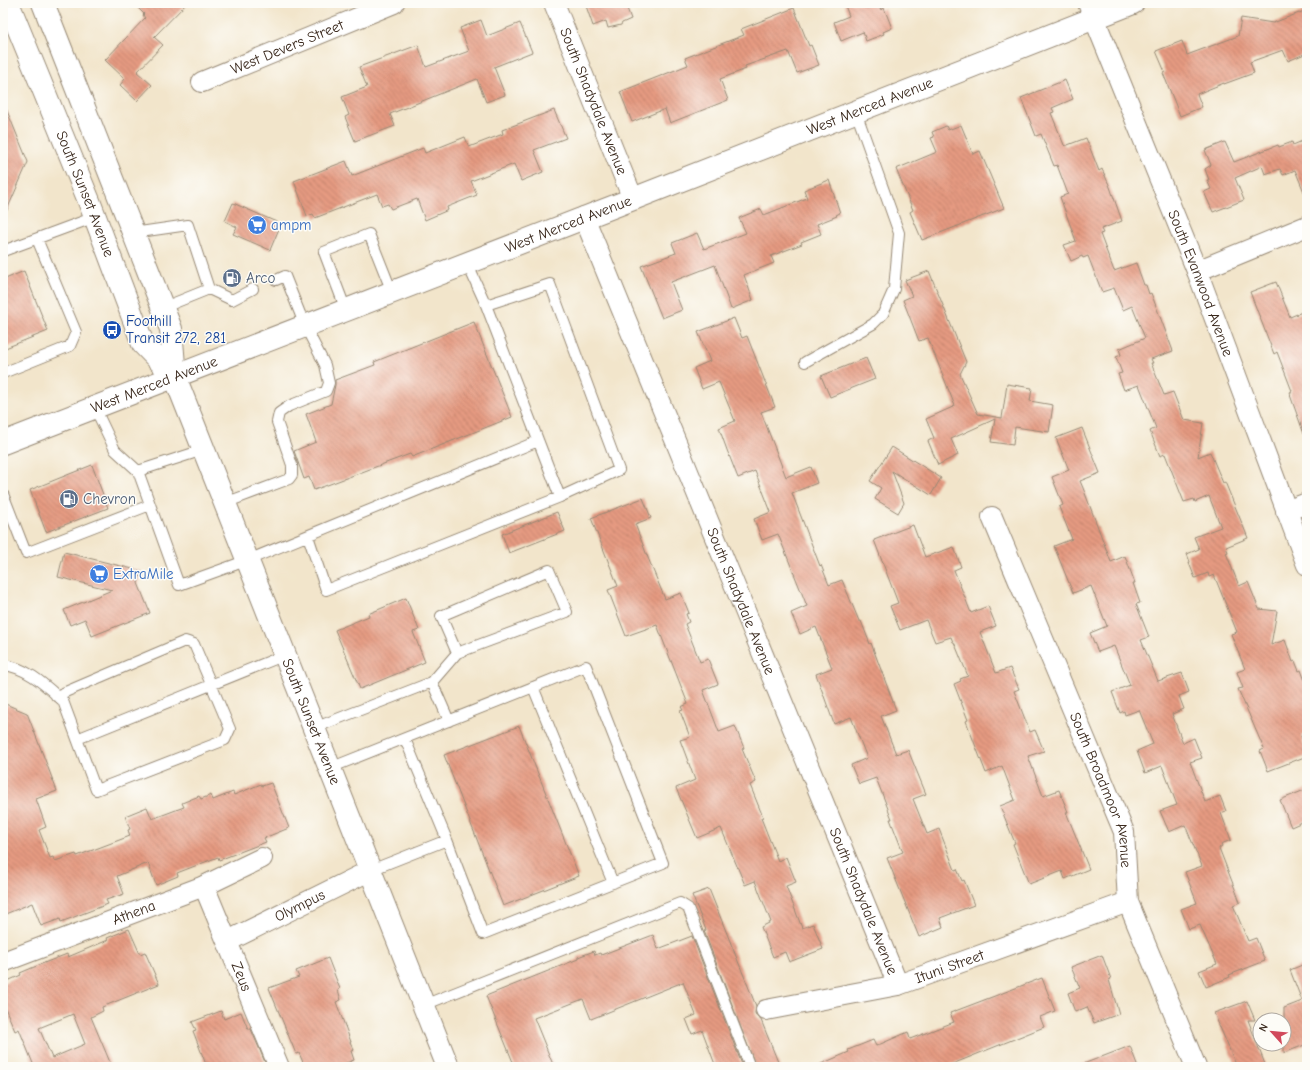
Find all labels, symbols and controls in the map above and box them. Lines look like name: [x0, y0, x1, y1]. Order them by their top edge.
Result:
street label: West Devers Street: [228, 16, 347, 78]
street label: South Shadydale Avenue: [556, 25, 632, 178]
street label: West Merced Avenue: [804, 73, 936, 139]
street label: South Sunset Avenue: [52, 128, 119, 260]
street label: West Merced Avenue: [502, 191, 634, 257]
street label: South Evanwood Avenue: [1164, 207, 1237, 359]
supermarket icon: ampm: [246, 214, 268, 236]
place label: ampm: [271, 216, 312, 234]
fuel station icon: Arco: [221, 267, 243, 289]
place label: Arco: [246, 269, 275, 287]
place label: Foothill Transit 272, 281: [126, 312, 226, 347]
bus stop icon: Foothill Transit 272, 281: [101, 319, 123, 341]
street label: West Merced Avenue: [88, 352, 220, 417]
fuel station icon: Chevron: [58, 488, 80, 510]
place label: Chevron: [83, 490, 136, 508]
street label: South Shadydale Avenue: [703, 525, 779, 678]
supermarket icon: ExtraMile: [88, 563, 110, 585]
place label: ExtraMile: [113, 565, 174, 583]
street label: South Sunset Avenue: [278, 656, 345, 788]
street label: South Broadmoor Avenue: [1066, 710, 1135, 869]
street label: South Shadydale Avenue: [826, 825, 902, 978]
street label: Olympus: [271, 885, 328, 925]
street label: Athena: [110, 896, 158, 929]
street label: Ituni Street: [912, 945, 987, 987]
street label: Zeus: [227, 959, 256, 994]
north arrow: [1252, 1012, 1292, 1052]
text: N: [1256, 1022, 1271, 1034]

